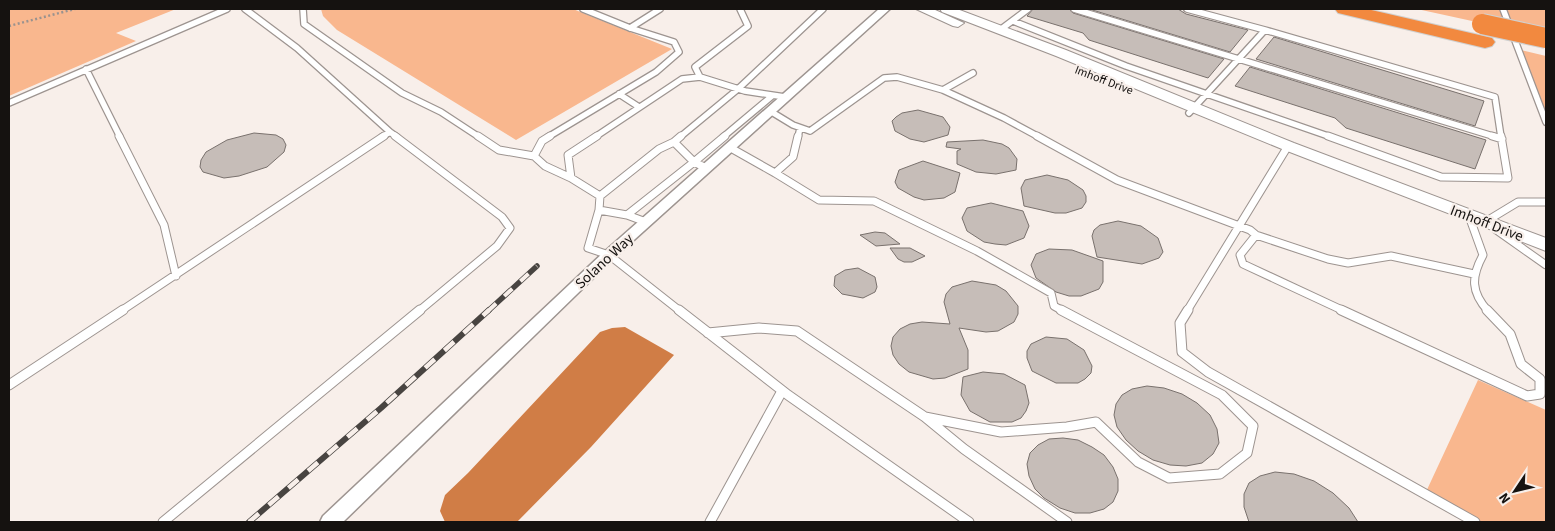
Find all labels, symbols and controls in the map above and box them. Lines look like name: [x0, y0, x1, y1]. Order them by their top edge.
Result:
street label: Imhoff Drive: [1072, 62, 1136, 99]
street label: Imhoff Drive: [1447, 200, 1526, 247]
street label: Solano Way: [570, 229, 638, 294]
north arrow: [1490, 466, 1540, 516]
text: N: [1494, 488, 1516, 507]

